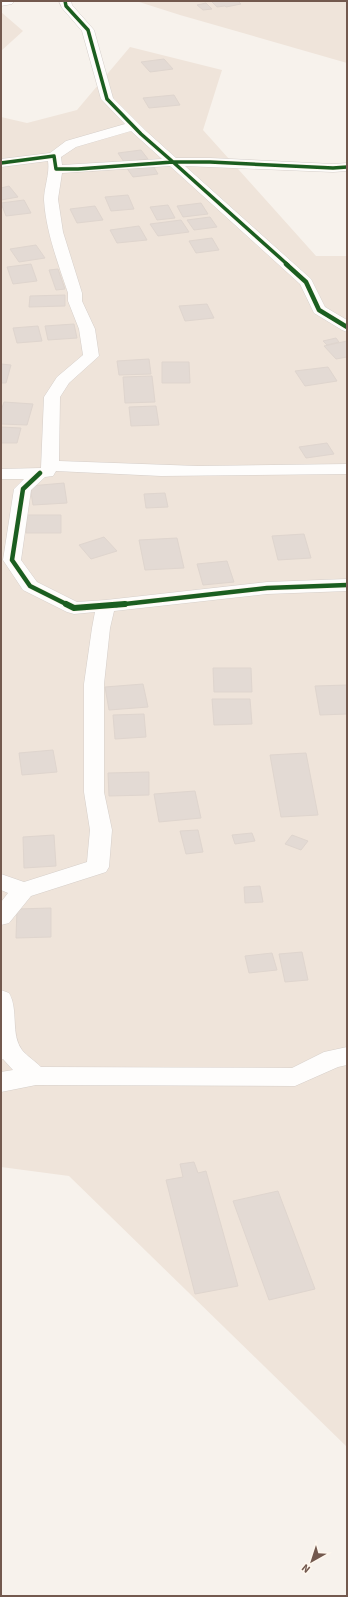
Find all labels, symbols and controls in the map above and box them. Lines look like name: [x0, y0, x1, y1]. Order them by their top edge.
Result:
north arrow: [292, 1541, 332, 1581]
text: N: [298, 1560, 314, 1577]

